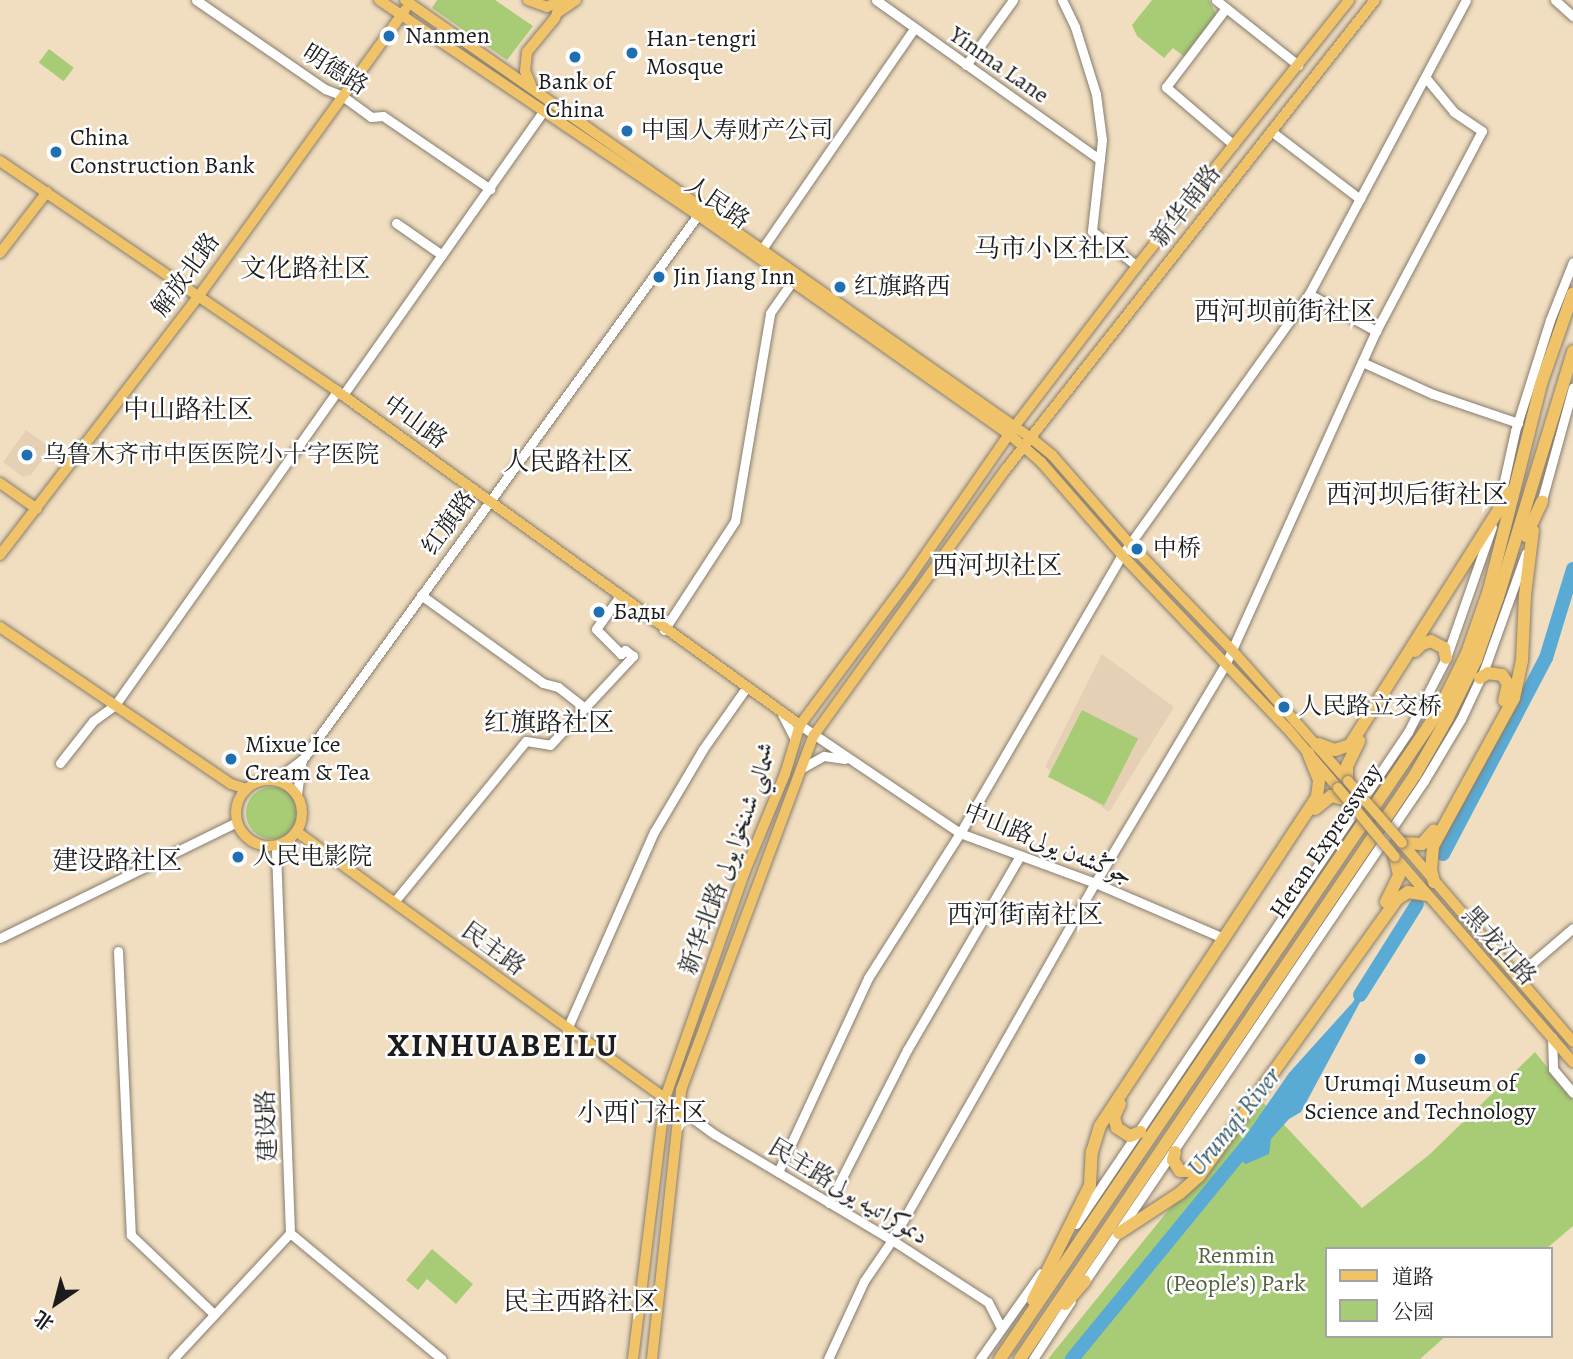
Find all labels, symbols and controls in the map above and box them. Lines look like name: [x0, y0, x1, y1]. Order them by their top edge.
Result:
street label: Yinma Lane: [944, 20, 1054, 110]
place label: Nanmen: [405, 22, 490, 50]
place label: Han-tengri Mosque: [646, 25, 757, 81]
marker: Nanmen: [379, 26, 399, 46]
street label: 明德路: [297, 39, 373, 101]
marker: Han-tengri Mosque: [624, 45, 640, 61]
marker: Bank of China: [567, 49, 583, 65]
place label: Bank of China: [537, 68, 613, 124]
place label: 中国人寿财产公司: [641, 117, 833, 145]
marker: 中国人寿财产公司: [619, 123, 635, 139]
place label: China Construction Bank: [70, 124, 255, 180]
marker: China Construction Bank: [48, 144, 64, 160]
street label: 新华南路: [1145, 159, 1227, 253]
street label: 人民路: [679, 171, 755, 235]
street label: 解放北路: [146, 228, 226, 322]
district label: 马市小区社区: [974, 233, 1130, 265]
district label: 文化路社区: [240, 253, 370, 285]
place label: Jin Jiang Inn: [673, 263, 795, 291]
marker: Jin Jiang Inn: [651, 269, 667, 285]
place label: 红旗路西: [854, 273, 950, 301]
marker: 红旗路西: [832, 279, 848, 295]
district label: 西河坝前街社区: [1194, 296, 1376, 328]
street label: 中山路: [377, 389, 453, 455]
district label: 中山路社区: [123, 394, 253, 426]
place label: 乌鲁木齐市中医医院小十字医院: [43, 441, 379, 469]
marker: 乌鲁木齐市中医医院小十字医院: [17, 445, 37, 465]
district label: 人民路社区: [503, 446, 633, 478]
district label: 西河坝后街社区: [1326, 479, 1508, 511]
street label: 红旗路: [416, 485, 482, 561]
place label: 中桥: [1153, 535, 1201, 563]
marker: 中桥: [1127, 539, 1147, 559]
district label: 西河坝社区: [932, 550, 1062, 582]
place label: Бады: [613, 598, 666, 626]
marker: Бады: [591, 604, 607, 620]
place label: 人民路立交桥: [1298, 693, 1442, 721]
marker: 人民路立交桥: [1276, 699, 1292, 715]
district label: 红旗路社区: [484, 707, 614, 739]
place label: Mixue Ice Cream & Tea: [245, 731, 370, 787]
street label: 新华北路 شىمالىي شىنخۇا يولى: [674, 739, 784, 979]
marker: Mixue Ice Cream & Tea: [223, 751, 239, 767]
street label: Hetan Expressway: [1264, 758, 1388, 924]
street label: 中山路جوڭشەن يولى: [959, 797, 1137, 891]
place label: 人民电影院: [252, 843, 372, 871]
district label: 建设路社区: [52, 845, 182, 877]
marker: 人民电影院: [230, 849, 246, 865]
district label: 西河街南社区: [947, 899, 1103, 931]
street label: 黑龙江路: [1456, 901, 1542, 991]
street label: 民主路: [455, 916, 531, 982]
district label: XINHUABEILU: [389, 1026, 617, 1064]
marker: Urumqi Museum of Science and Technology: [1412, 1051, 1428, 1067]
water label: Urumqi River: [1181, 1061, 1287, 1183]
place label: Urumqi Museum of Science and Technology: [1304, 1070, 1536, 1126]
street label: 建设路: [251, 1090, 283, 1162]
district label: 小西门社区: [577, 1097, 707, 1129]
street label: 民主路دىموكراتىيە يولى: [763, 1133, 933, 1251]
park label: Renmin (People’s) Park: [1166, 1242, 1306, 1298]
legend: [1324, 1247, 1552, 1338]
text: 道路: [1392, 1263, 1434, 1291]
north arrow: [21, 1268, 91, 1338]
district label: 民主西路社区: [503, 1286, 659, 1318]
text: 公园: [1392, 1298, 1434, 1326]
text: 北: [29, 1304, 59, 1336]

